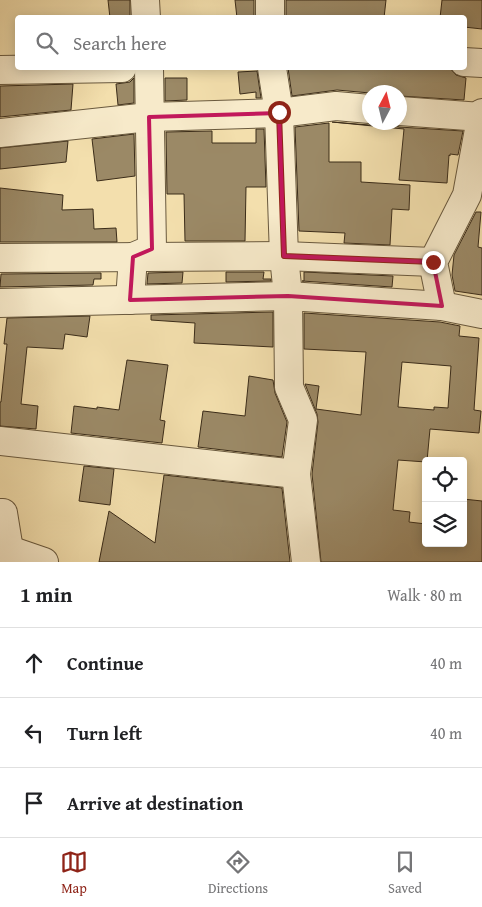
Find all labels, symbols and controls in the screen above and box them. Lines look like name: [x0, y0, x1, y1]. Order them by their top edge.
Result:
search box: [15, 15, 467, 70]
icon: search: [33, 29, 61, 57]
text: Search here: [73, 29, 167, 57]
north arrow: [362, 85, 407, 130]
route start: [268, 101, 291, 124]
route end: [422, 251, 445, 274]
map controls: [422, 457, 467, 547]
button: locate: [422, 457, 467, 502]
button: layers: [422, 502, 467, 547]
text: 1 min: [20, 579, 72, 610]
text: Walk · 80 m: [387, 583, 462, 607]
icon: ahead: [20, 649, 48, 677]
text: Continue: [67, 649, 144, 677]
text: 40 m: [430, 651, 462, 675]
icon: left: [20, 719, 48, 747]
text: Turn left: [67, 719, 142, 747]
text: 40 m: [430, 721, 462, 745]
icon: arrive: [20, 789, 48, 817]
text: Arrive at destination: [67, 789, 243, 817]
tab: Map: [60, 848, 88, 898]
tab: Directions: [208, 848, 268, 898]
tab: Saved: [388, 848, 422, 898]

